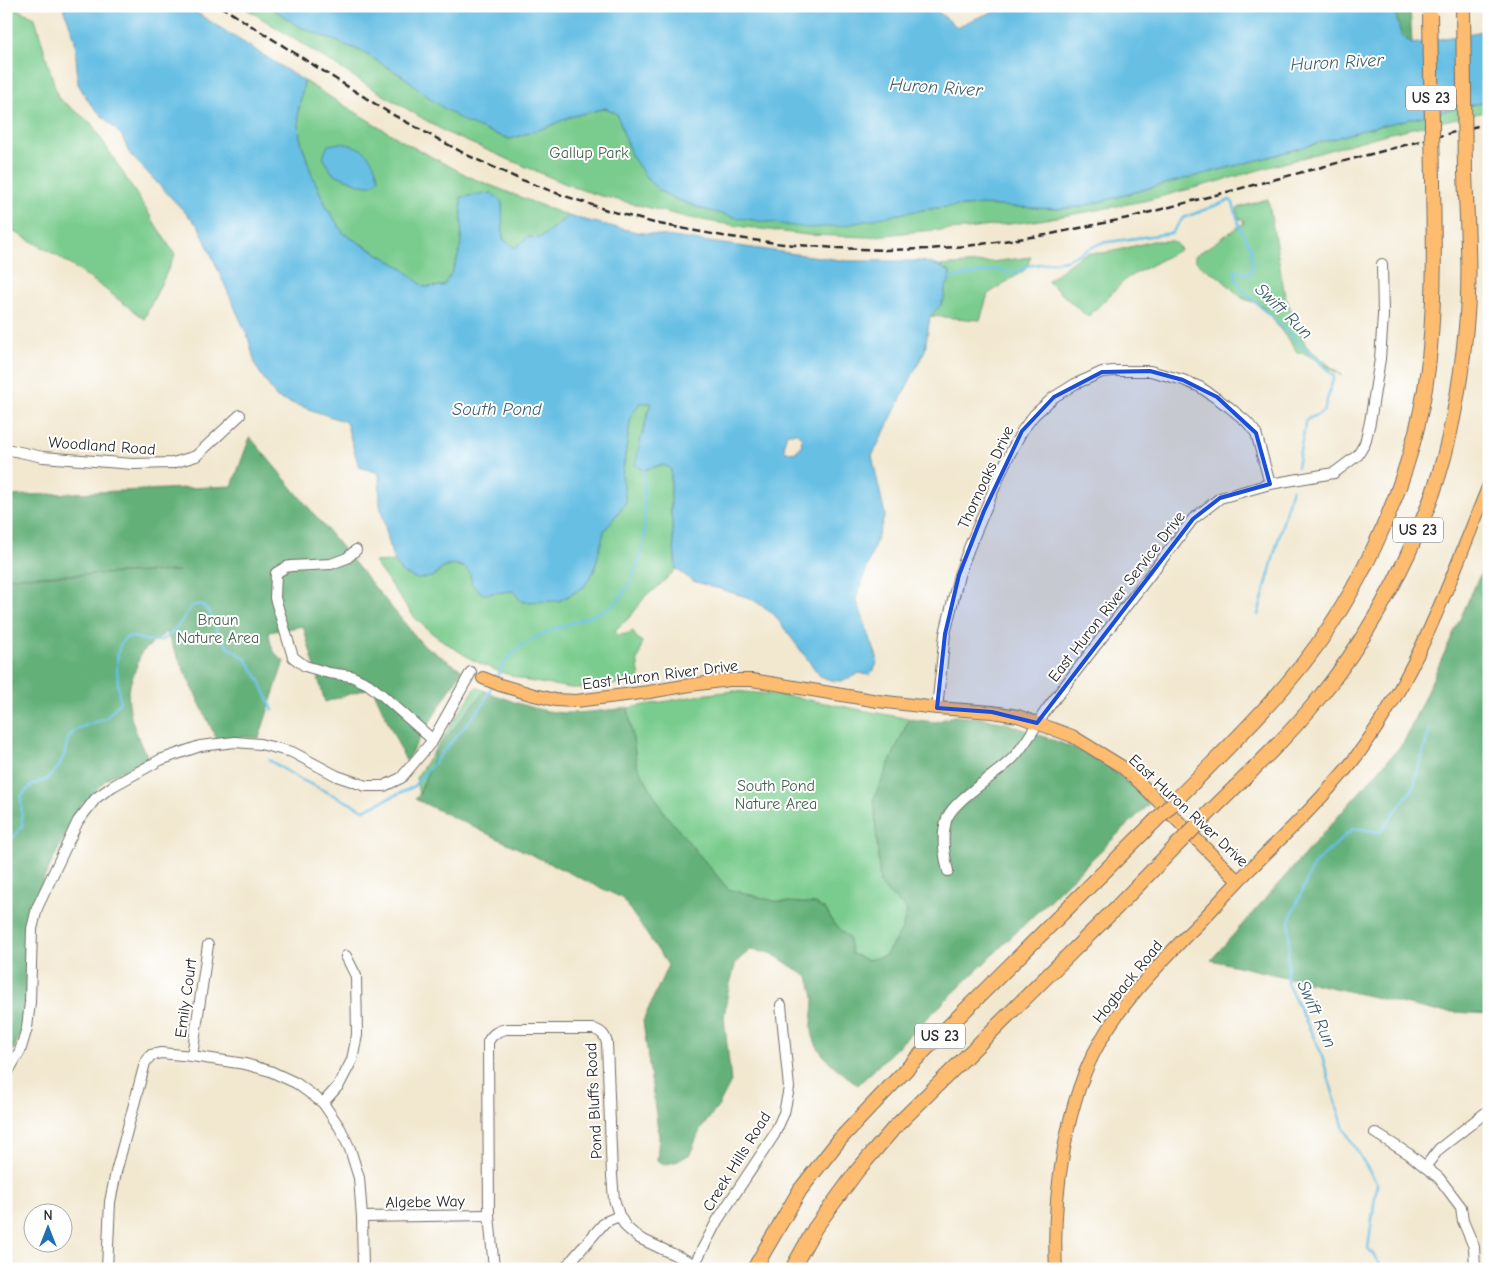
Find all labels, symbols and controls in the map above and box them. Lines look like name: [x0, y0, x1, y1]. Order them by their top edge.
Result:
water label: Huron River: [1290, 50, 1385, 75]
water label: Huron River: [889, 74, 984, 101]
road number: US 23: [1406, 86, 1456, 110]
park label: Gallup Park: [549, 144, 629, 162]
water label: Swift Run: [1251, 279, 1317, 344]
water label: South Pond: [452, 399, 542, 420]
street label: Thornoaks Drive: [954, 423, 1018, 532]
street label: Woodland Road: [48, 433, 156, 459]
street label: East Huron River Service Drive: [1045, 508, 1189, 685]
road number: US 23: [1393, 518, 1443, 542]
park label: Braun Nature Area: [177, 611, 259, 647]
street label: East Huron River Drive: [581, 657, 739, 693]
street label: East Huron River Drive: [1125, 751, 1252, 871]
park label: South Pond Nature Area: [735, 777, 817, 813]
street label: Hogback Road: [1089, 937, 1166, 1026]
street label: Emily Court: [172, 957, 201, 1039]
water label: Swift Run: [1292, 977, 1341, 1051]
road number: US 23: [915, 1024, 965, 1048]
street label: Pond Bluffs Road: [582, 1042, 606, 1160]
street label: Creek Hills Road: [699, 1109, 775, 1215]
street label: Algebe Way: [385, 1192, 466, 1212]
north arrow: [22, 1202, 72, 1252]
text: N: [43, 1207, 53, 1224]

